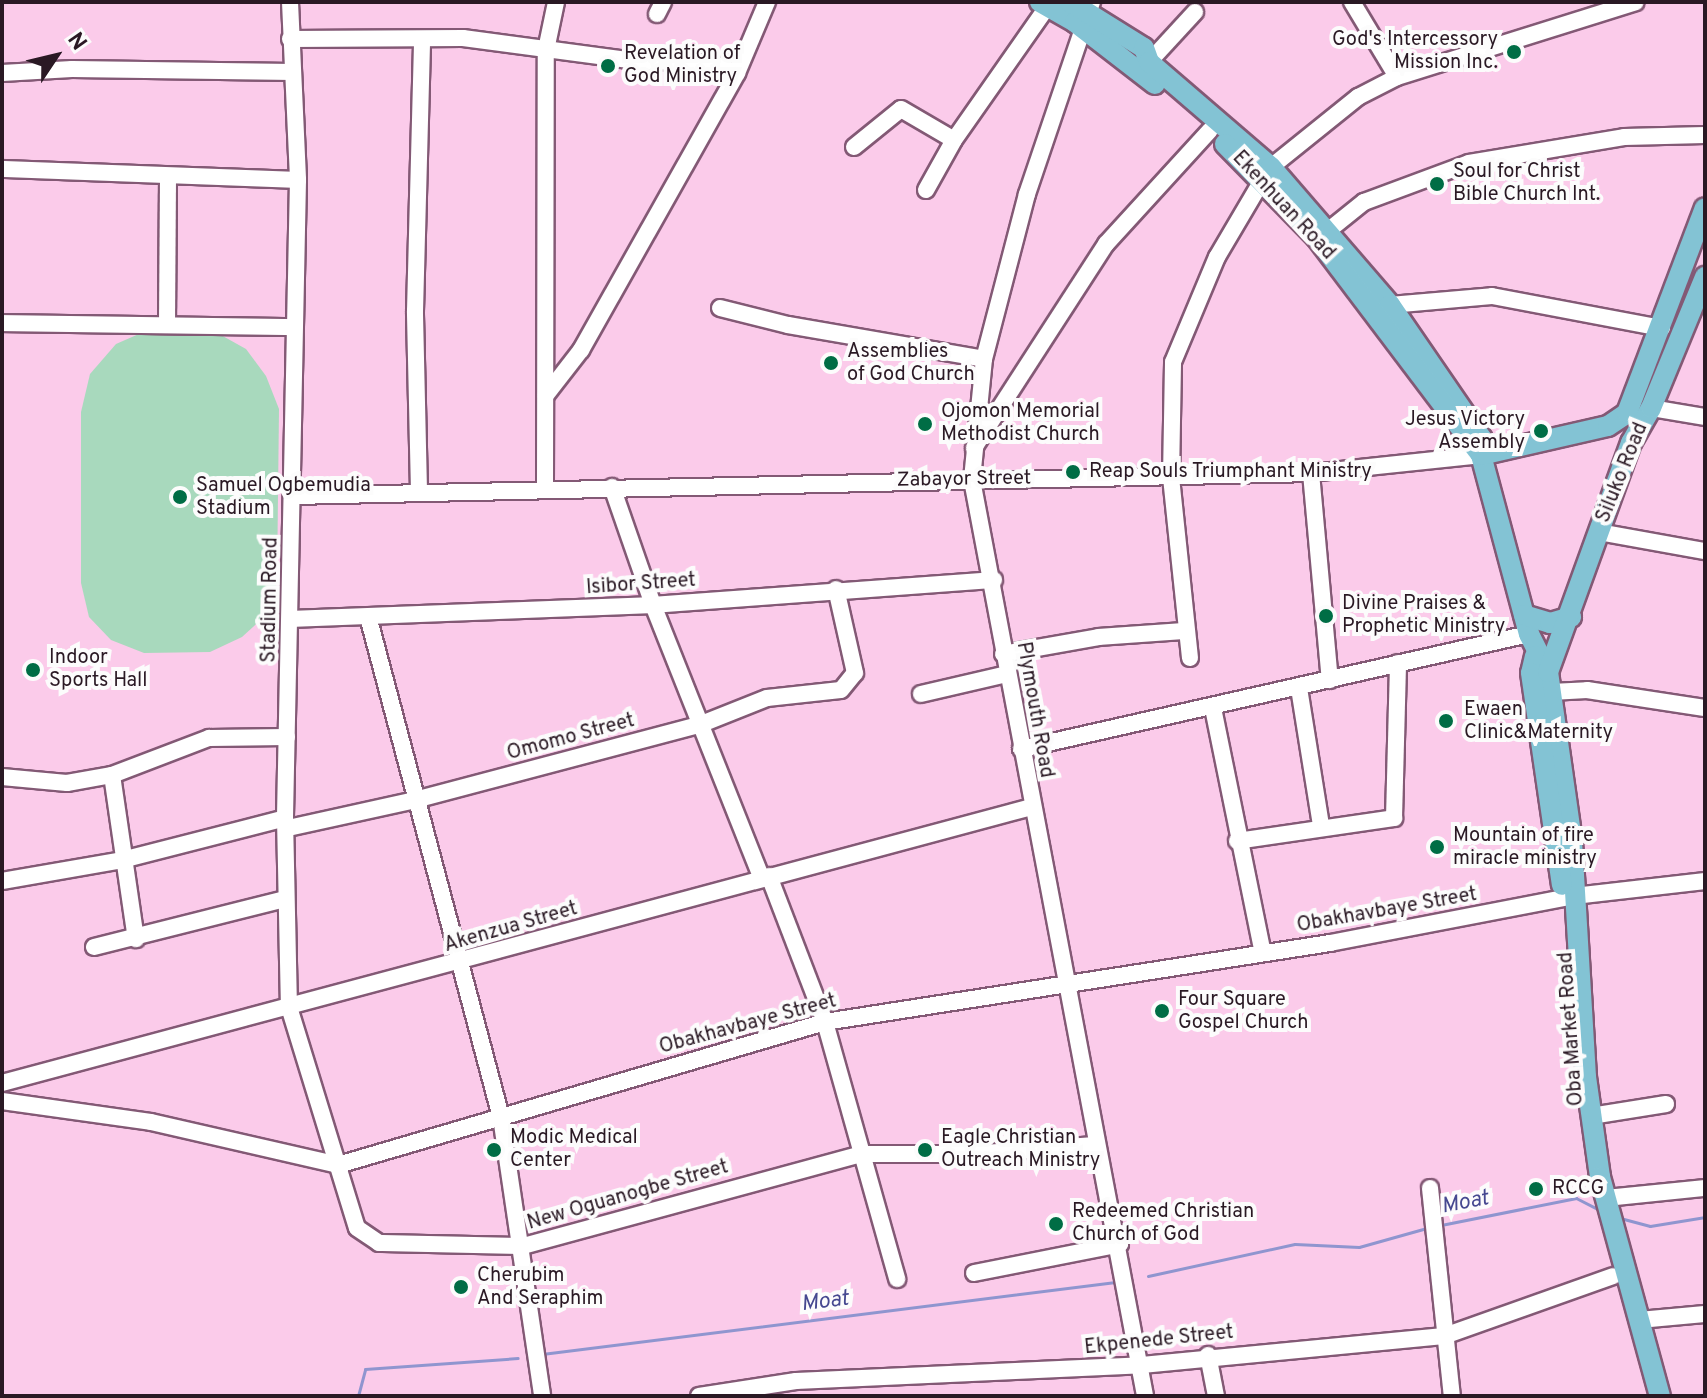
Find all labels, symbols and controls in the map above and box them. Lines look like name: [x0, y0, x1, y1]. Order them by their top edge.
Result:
north arrow: [16, 16, 96, 96]
text: N: [60, 28, 92, 56]
place label: God's Intercessory Mission Inc.: [1332, 28, 1498, 75]
place label: Revelation of God Ministry: [624, 42, 740, 89]
marker: God's Intercessory Mission Inc.: [1505, 43, 1523, 61]
marker: Revelation of God Ministry: [599, 57, 617, 75]
street label: Ekenhuan Road: [1227, 147, 1339, 265]
place label: Soul for Christ Bible Church Int.: [1453, 160, 1600, 207]
marker: Soul for Christ Bible Church Int.: [1428, 175, 1446, 193]
place label: Assemblies of God Church: [847, 340, 975, 387]
marker: Assemblies of God Church: [822, 354, 840, 372]
place label: Ojomon Memorial Methodist Church: [941, 400, 1100, 447]
place label: Jesus Victory Assembly: [1404, 408, 1525, 455]
marker: Ojomon Memorial Methodist Church: [916, 415, 934, 433]
street label: Siluko Road: [1592, 419, 1654, 527]
marker: Jesus Victory Assembly: [1532, 422, 1550, 440]
place label: Reap Souls Triumphant Ministry: [1089, 460, 1373, 484]
marker: Reap Souls Triumphant Ministry: [1064, 463, 1082, 481]
street label: Zabayor Street: [897, 467, 1031, 493]
place label: Samuel Ogbemudia Stadium: [196, 474, 371, 521]
marker: Samuel Ogbemudia Stadium: [171, 488, 189, 506]
street label: Stadium Road: [258, 537, 284, 663]
street label: Isibor Street: [585, 569, 697, 601]
place label: Divine Praises & Prophetic Ministry: [1342, 592, 1505, 639]
marker: Divine Praises & Prophetic Ministry: [1317, 607, 1335, 625]
street label: Plymouth Road: [1010, 640, 1058, 780]
place label: Indoor Sports Hall: [49, 646, 148, 693]
marker: Indoor Sports Hall: [24, 661, 42, 679]
place label: Ewaen Clinic&Maternity: [1464, 698, 1613, 745]
street label: Omomo Street: [505, 709, 637, 767]
marker: Ewaen Clinic&Maternity: [1435, 710, 1457, 732]
place label: Mountain of fire miracle ministry: [1453, 824, 1597, 871]
marker: Mountain of fire miracle ministry: [1428, 838, 1446, 856]
street label: Obakhavbaye Street: [1295, 883, 1479, 939]
street label: Akenzua Street: [442, 898, 580, 958]
street label: Oba Market Road: [1555, 951, 1589, 1107]
place label: Four Square Gospel Church: [1178, 988, 1309, 1035]
street label: Obakhavbaye Street: [657, 990, 839, 1060]
marker: Four Square Gospel Church: [1153, 1002, 1171, 1020]
place label: Modic Medical Center: [510, 1126, 638, 1173]
place label: Eagle Christian Outreach Ministry: [941, 1126, 1100, 1173]
marker: Modic Medical Center: [485, 1141, 503, 1159]
marker: Eagle Christian Outreach Ministry: [916, 1141, 934, 1159]
street label: New Oguanogbe Street: [525, 1156, 731, 1236]
place label: RCCG: [1552, 1177, 1604, 1201]
marker: RCCG: [1527, 1180, 1545, 1198]
water label: Moat: [1439, 1186, 1491, 1220]
place label: Redeemed Christian Church of God: [1072, 1200, 1254, 1247]
marker: Redeemed Christian Church of God: [1047, 1215, 1065, 1233]
place label: Cherubim And Seraphim: [477, 1264, 603, 1311]
marker: Cherubim And Seraphim: [452, 1278, 470, 1296]
water label: Moat: [800, 1286, 850, 1318]
street label: Ekpenede Street: [1083, 1321, 1235, 1361]

